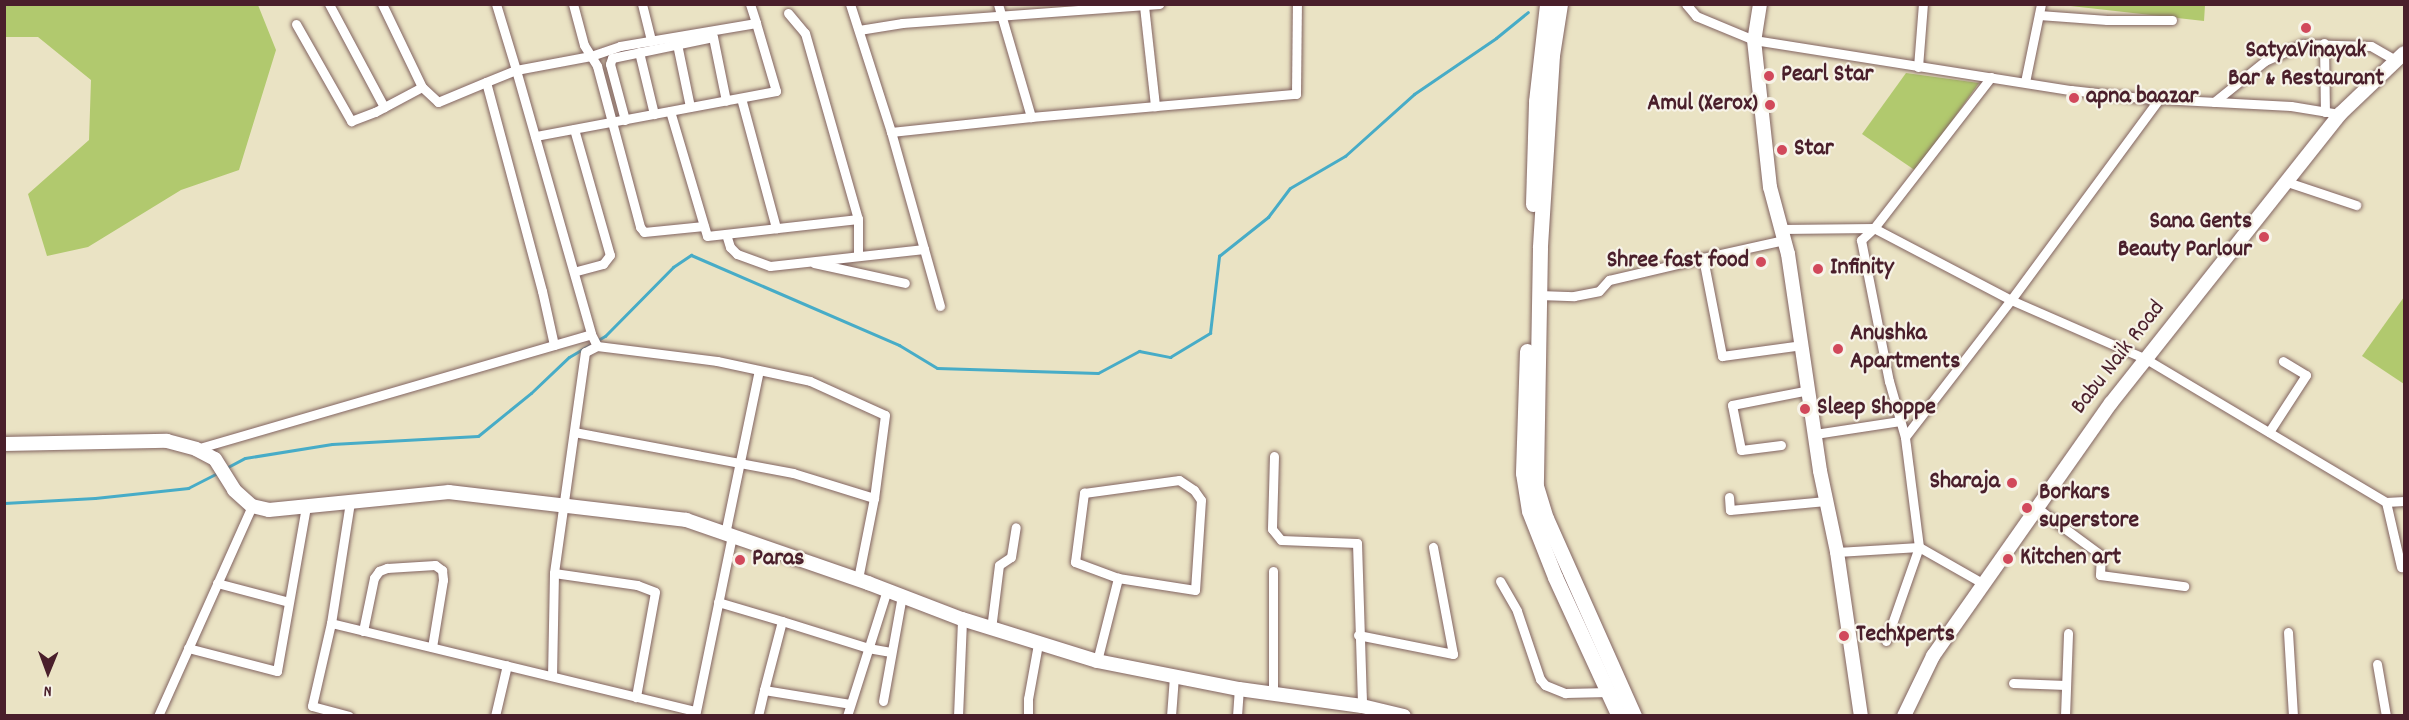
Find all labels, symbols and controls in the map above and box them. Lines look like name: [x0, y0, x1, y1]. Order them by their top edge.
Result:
marker: SatyaVinayak Bar & Restaurant: [2299, 21, 2313, 35]
place label: SatyaVinayak Bar & Restaurant: [2228, 38, 2384, 94]
place label: Pearl Star: [1781, 62, 1873, 90]
marker: Pearl Star: [1762, 69, 1776, 83]
place label: apna baazar: [2086, 84, 2198, 112]
place label: Amul (Xerox): [1647, 91, 1758, 119]
marker: apna baazar: [2067, 91, 2081, 105]
marker: Amul (Xerox): [1763, 98, 1777, 112]
place label: Star: [1794, 136, 1834, 164]
marker: Star: [1775, 143, 1789, 157]
place label: Sana Gents Beauty Parlour: [2118, 209, 2252, 265]
marker: Sana Gents Beauty Parlour: [2257, 230, 2271, 244]
place label: Shree fast food: [1607, 248, 1749, 276]
marker: Shree fast food: [1754, 255, 1768, 269]
place label: Infinity: [1830, 255, 1894, 283]
marker: Infinity: [1811, 262, 1825, 276]
street label: Babu Naik Road: [2066, 295, 2172, 421]
place label: Anushka Apartments: [1850, 321, 1960, 377]
marker: Anushka Apartments: [1831, 342, 1845, 356]
place label: Sleep Shoppe: [1817, 395, 1936, 423]
marker: Sleep Shoppe: [1798, 402, 1812, 416]
place label: Sharaja: [1929, 469, 2000, 497]
marker: Sharaja: [2005, 476, 2019, 490]
place label: Borkars superstore: [2039, 480, 2139, 536]
marker: Borkars superstore: [2020, 501, 2034, 515]
place label: Kitchen art: [2020, 545, 2121, 573]
place label: Paras: [752, 546, 804, 574]
marker: Kitchen art: [2001, 552, 2015, 566]
marker: Paras: [733, 553, 747, 567]
place label: TechXperts: [1856, 622, 1955, 650]
marker: TechXperts: [1837, 629, 1851, 643]
north arrow: [18, 642, 78, 702]
text: N: [44, 679, 52, 702]

